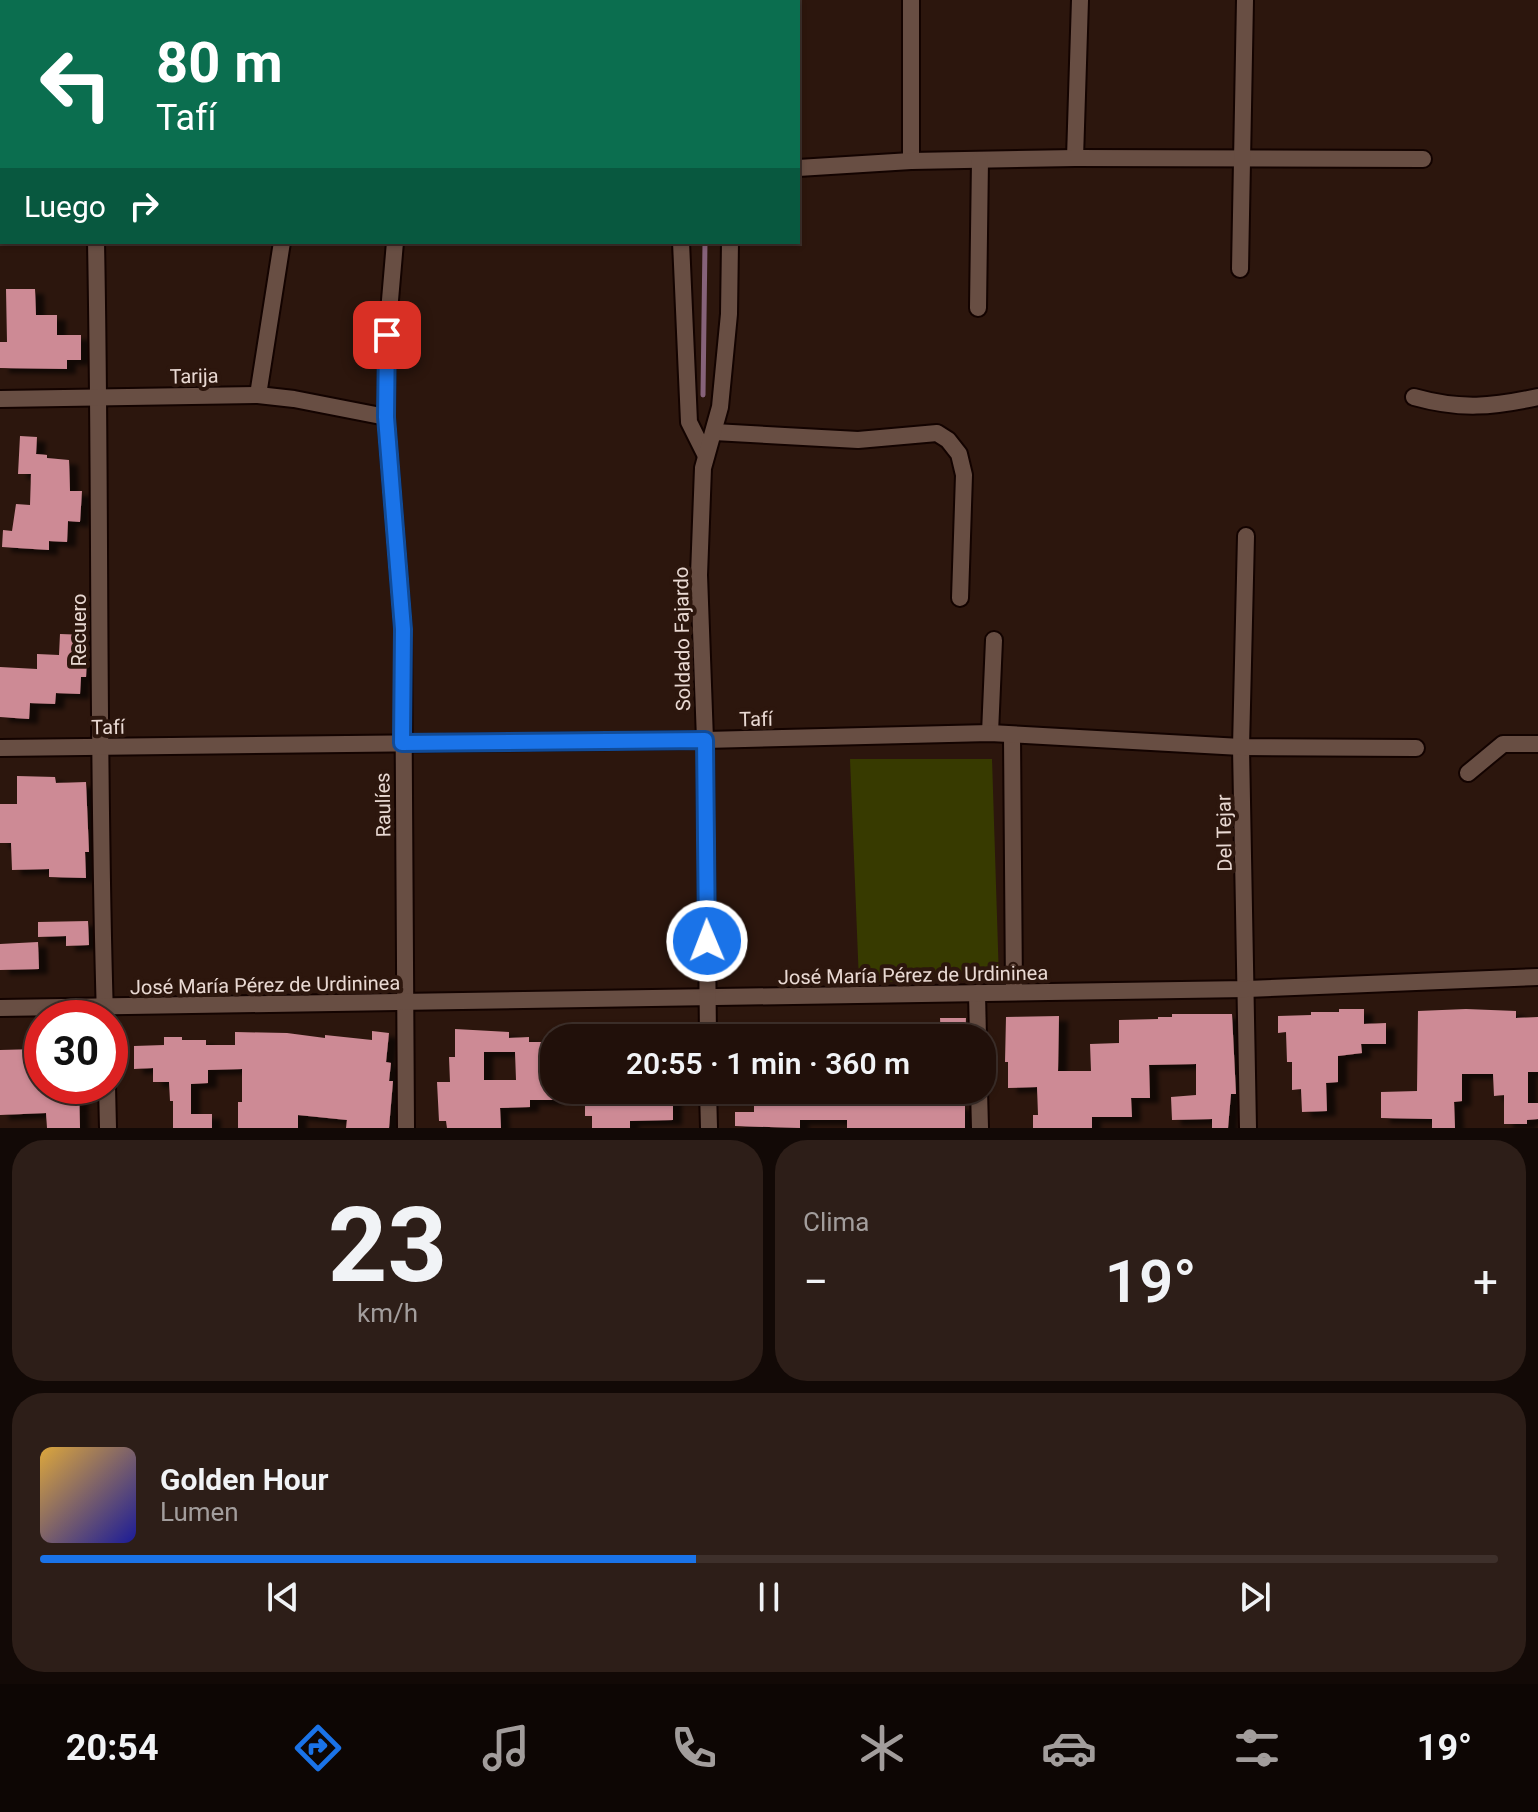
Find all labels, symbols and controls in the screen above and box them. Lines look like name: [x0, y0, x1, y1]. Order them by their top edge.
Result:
text: 80 m: [156, 30, 283, 96]
icon: left: [24, 32, 128, 136]
text: Tafí: [156, 97, 217, 139]
icon: right: [122, 184, 166, 228]
text: Luego: [24, 189, 106, 224]
pin: [353, 301, 421, 369]
icon: arrive: [365, 313, 409, 357]
street label: Tarija: [169, 364, 219, 388]
street label: Soldado Fajardo: [669, 567, 695, 711]
street label: Recuero: [67, 593, 91, 667]
street label: Tafí: [739, 707, 774, 731]
street label: Tafí: [91, 715, 126, 739]
street label: Raulíes: [370, 772, 396, 838]
street label: Del Tejar: [1211, 794, 1237, 872]
position arrow: [665, 899, 749, 983]
street label: José María Pérez de Urdininea: [778, 961, 1048, 989]
street label: José María Pérez de Urdininea: [130, 971, 400, 999]
speed limit sign: 30: [24, 1000, 128, 1104]
text: 20:55 · 1 min · 360 m: [626, 1046, 910, 1081]
text: 23: [328, 1185, 447, 1306]
text: Clima: [803, 1207, 870, 1237]
text: 19°: [1105, 1246, 1196, 1317]
text: −: [803, 1256, 828, 1308]
text: +: [1473, 1256, 1498, 1308]
text: km/h: [357, 1298, 418, 1328]
text: Golden Hour: [160, 1462, 329, 1497]
text: Lumen: [160, 1497, 239, 1527]
icon: previous: [261, 1575, 305, 1619]
icon: pause: [747, 1575, 791, 1619]
icon: next: [1233, 1575, 1277, 1619]
icon: directions: [290, 1720, 346, 1776]
icon: music: [478, 1720, 534, 1776]
icon: phone: [666, 1720, 722, 1776]
icon: climate: [854, 1720, 910, 1776]
icon: car: [1041, 1720, 1097, 1776]
icon: filters: [1229, 1720, 1285, 1776]
text: 20:54: [66, 1727, 159, 1769]
text: 19°: [1417, 1727, 1472, 1769]

